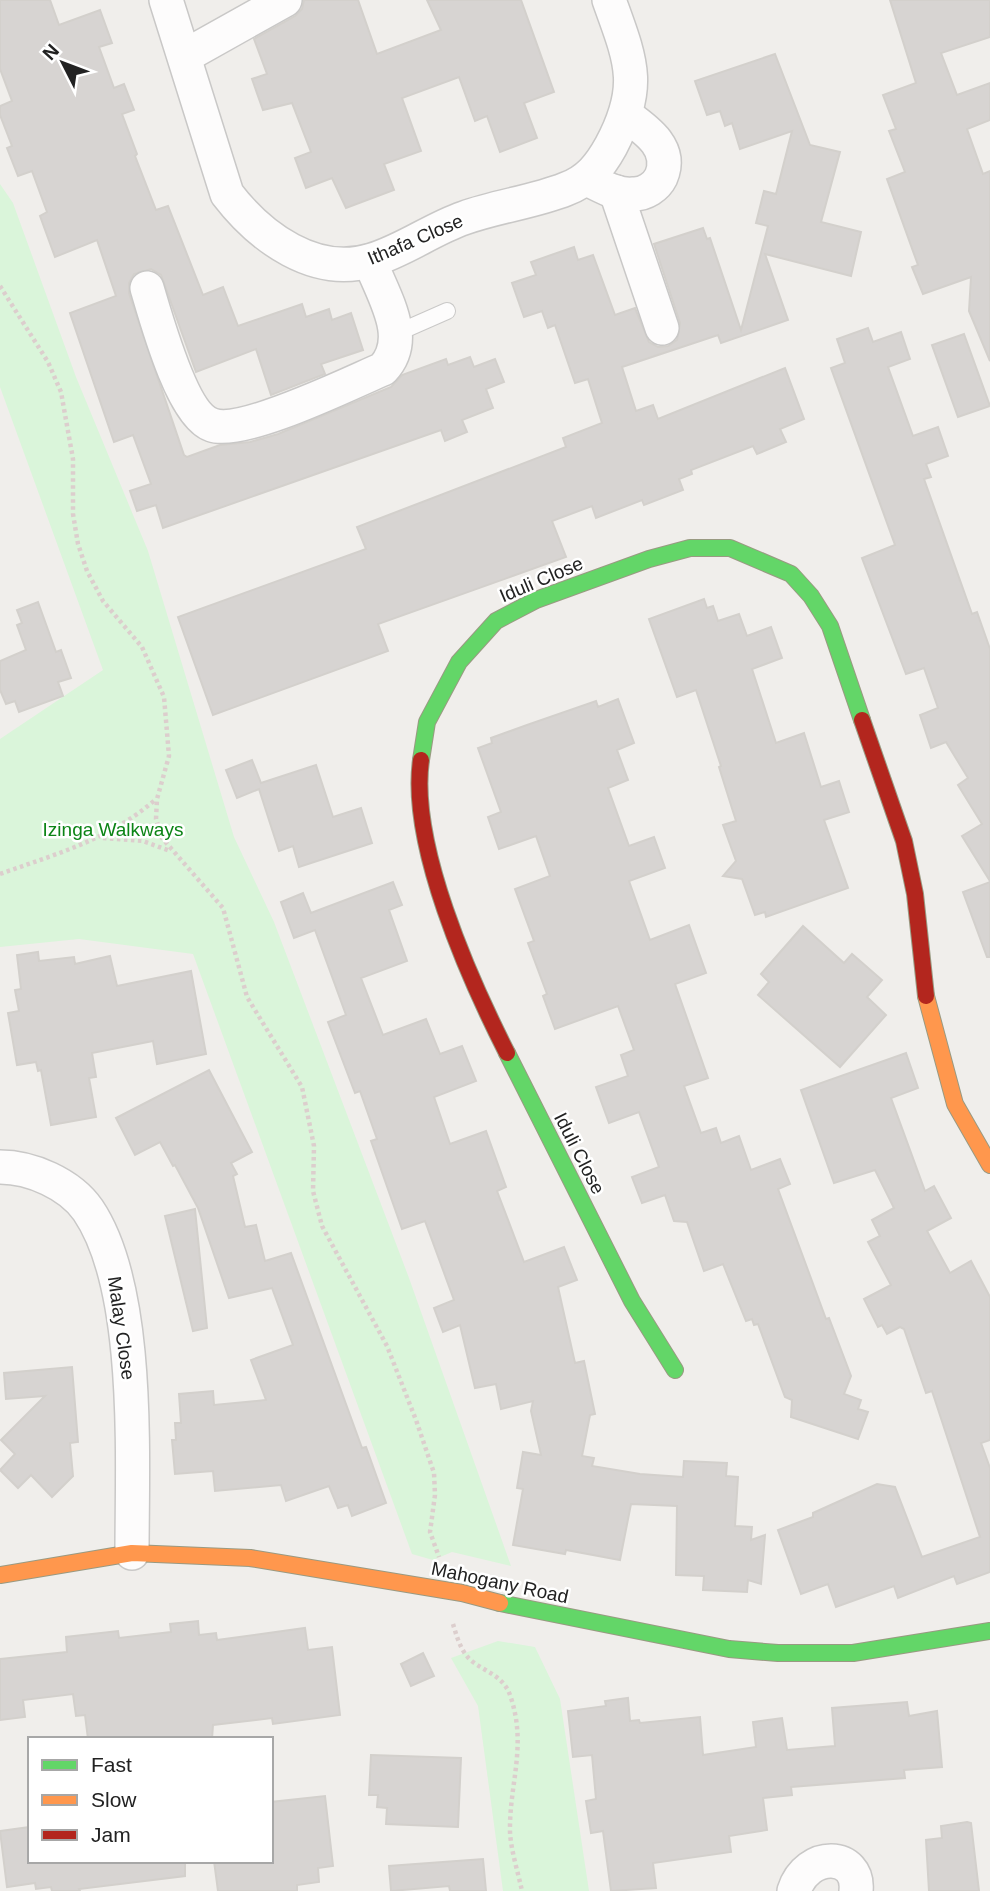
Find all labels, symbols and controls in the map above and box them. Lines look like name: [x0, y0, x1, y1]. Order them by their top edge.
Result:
north arrow: [28, 28, 98, 98]
text: N: [38, 40, 63, 64]
street label: Ithafa Close: [364, 210, 466, 269]
street label: Iduli Close: [496, 552, 586, 606]
park label: Izinga Walkways: [43, 819, 183, 840]
street label: Iduli Close: [550, 1109, 609, 1198]
street label: Malay Close: [104, 1275, 139, 1381]
street label: Mahogany Road: [430, 1558, 570, 1607]
legend: [28, 1737, 273, 1863]
text: Fast: [91, 1753, 132, 1776]
text: Slow: [91, 1788, 137, 1811]
text: Jam: [91, 1823, 131, 1846]

